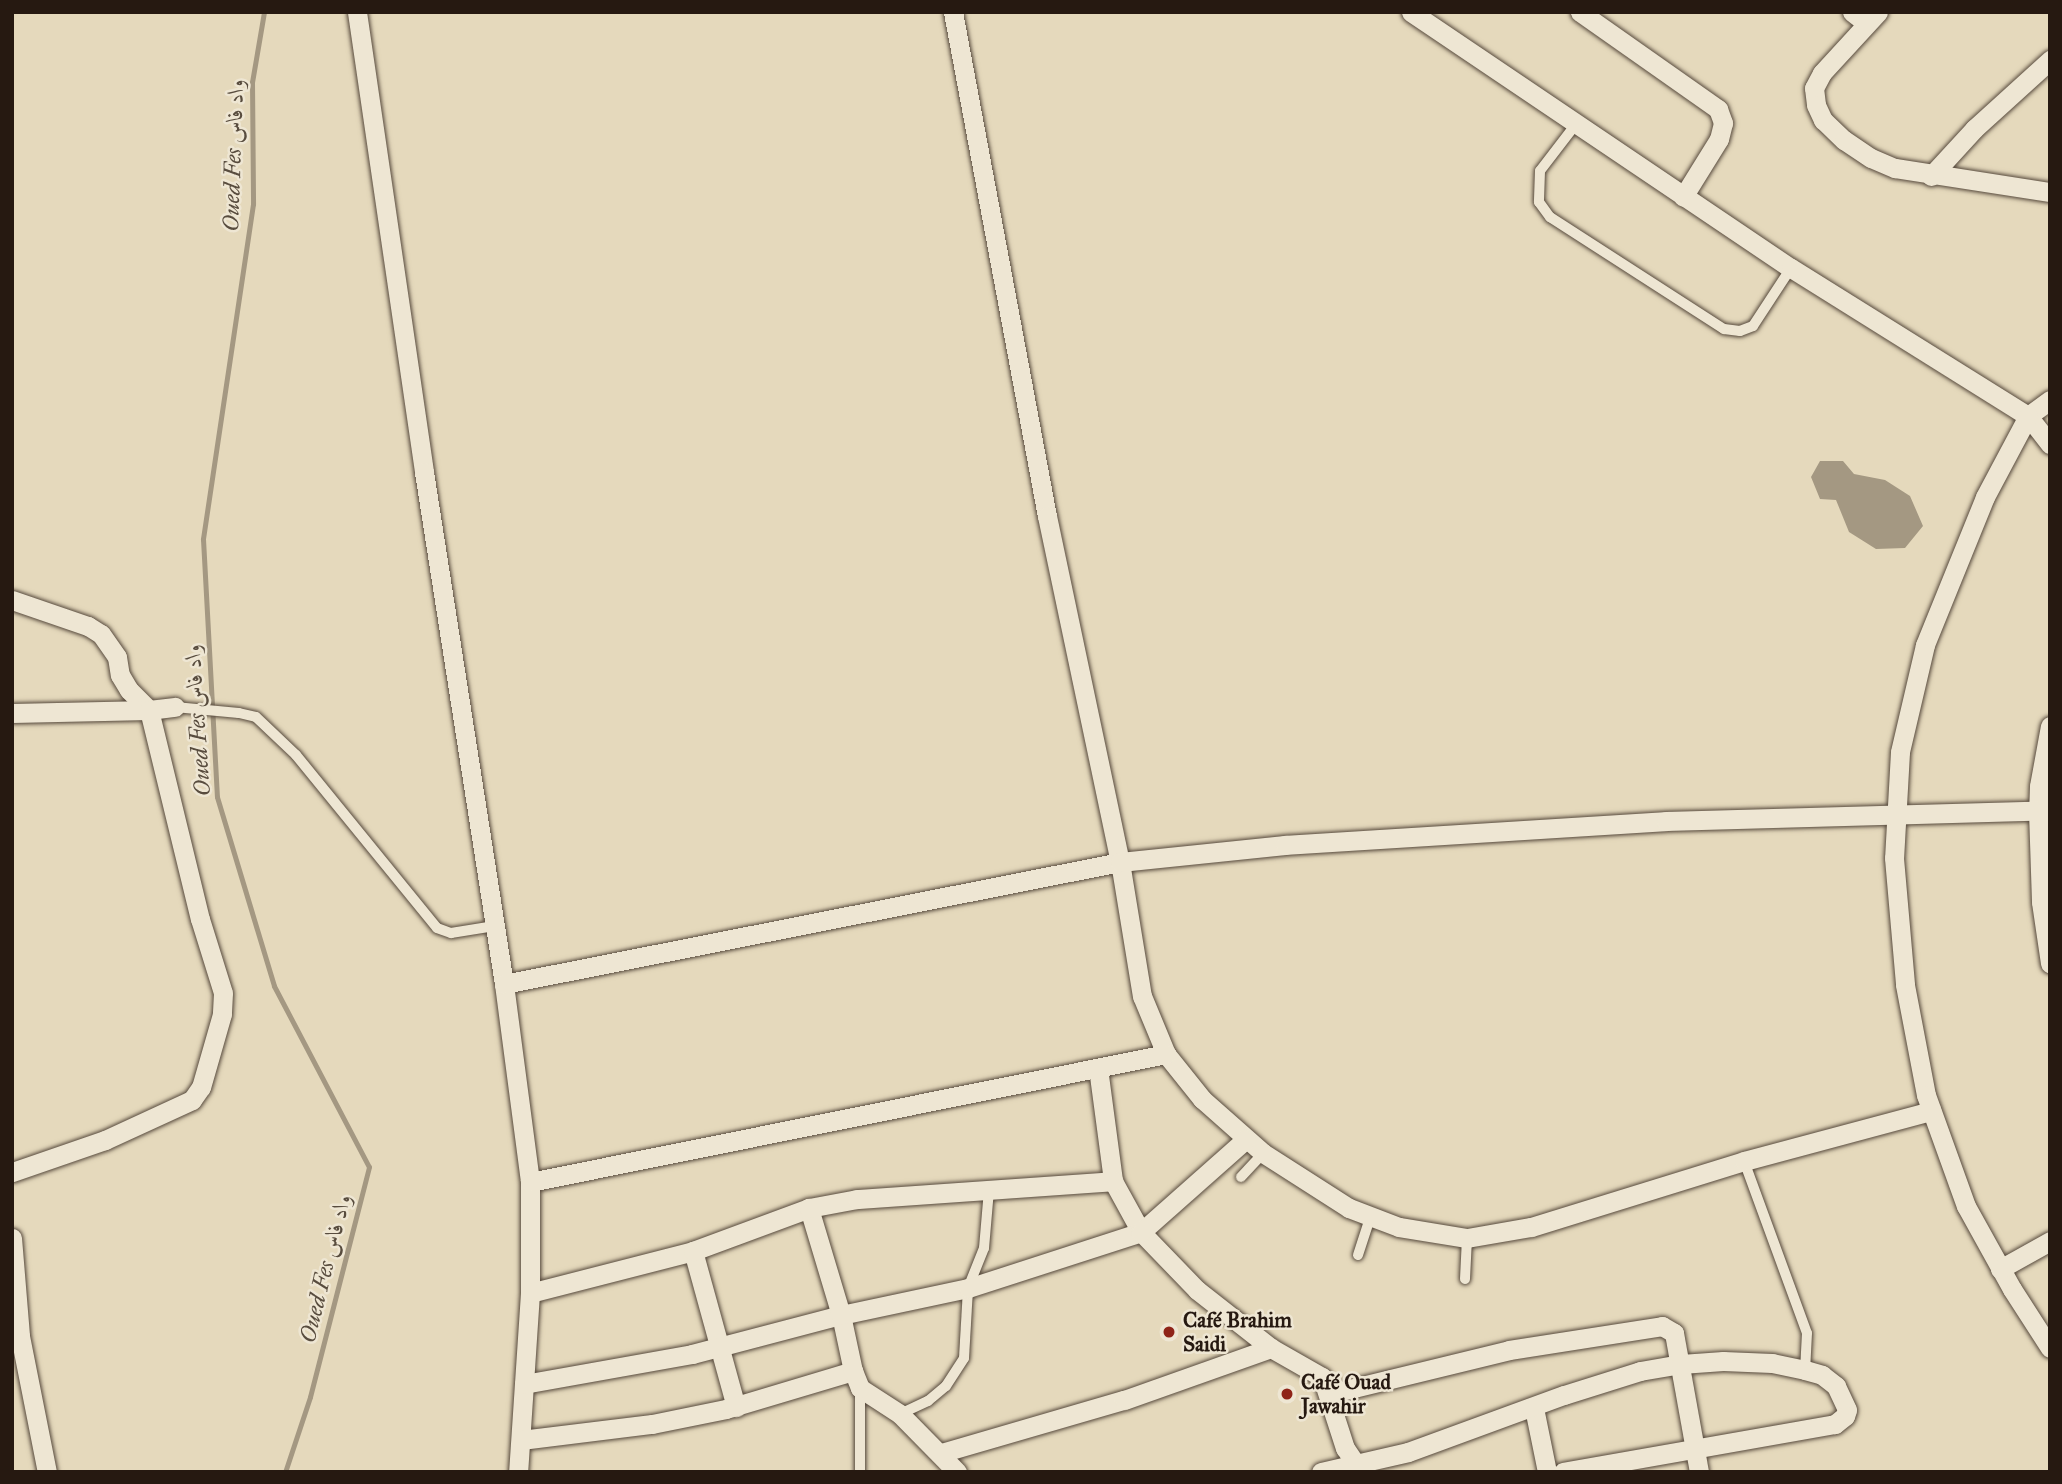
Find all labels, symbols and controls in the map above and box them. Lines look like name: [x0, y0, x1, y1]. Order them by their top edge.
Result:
water label: Oued Fes واد فاس: [217, 78, 249, 232]
water label: Oued Fes واد فاس: [178, 643, 216, 797]
water label: Oued Fes واد فاس: [293, 1191, 357, 1345]
place label: Café Brahim Saidi: [1183, 1307, 1292, 1357]
marker: Café Brahim Saidi: [1161, 1324, 1177, 1340]
place label: Café Ouad Jawahir: [1301, 1369, 1391, 1419]
marker: Café Ouad Jawahir: [1279, 1386, 1295, 1402]

